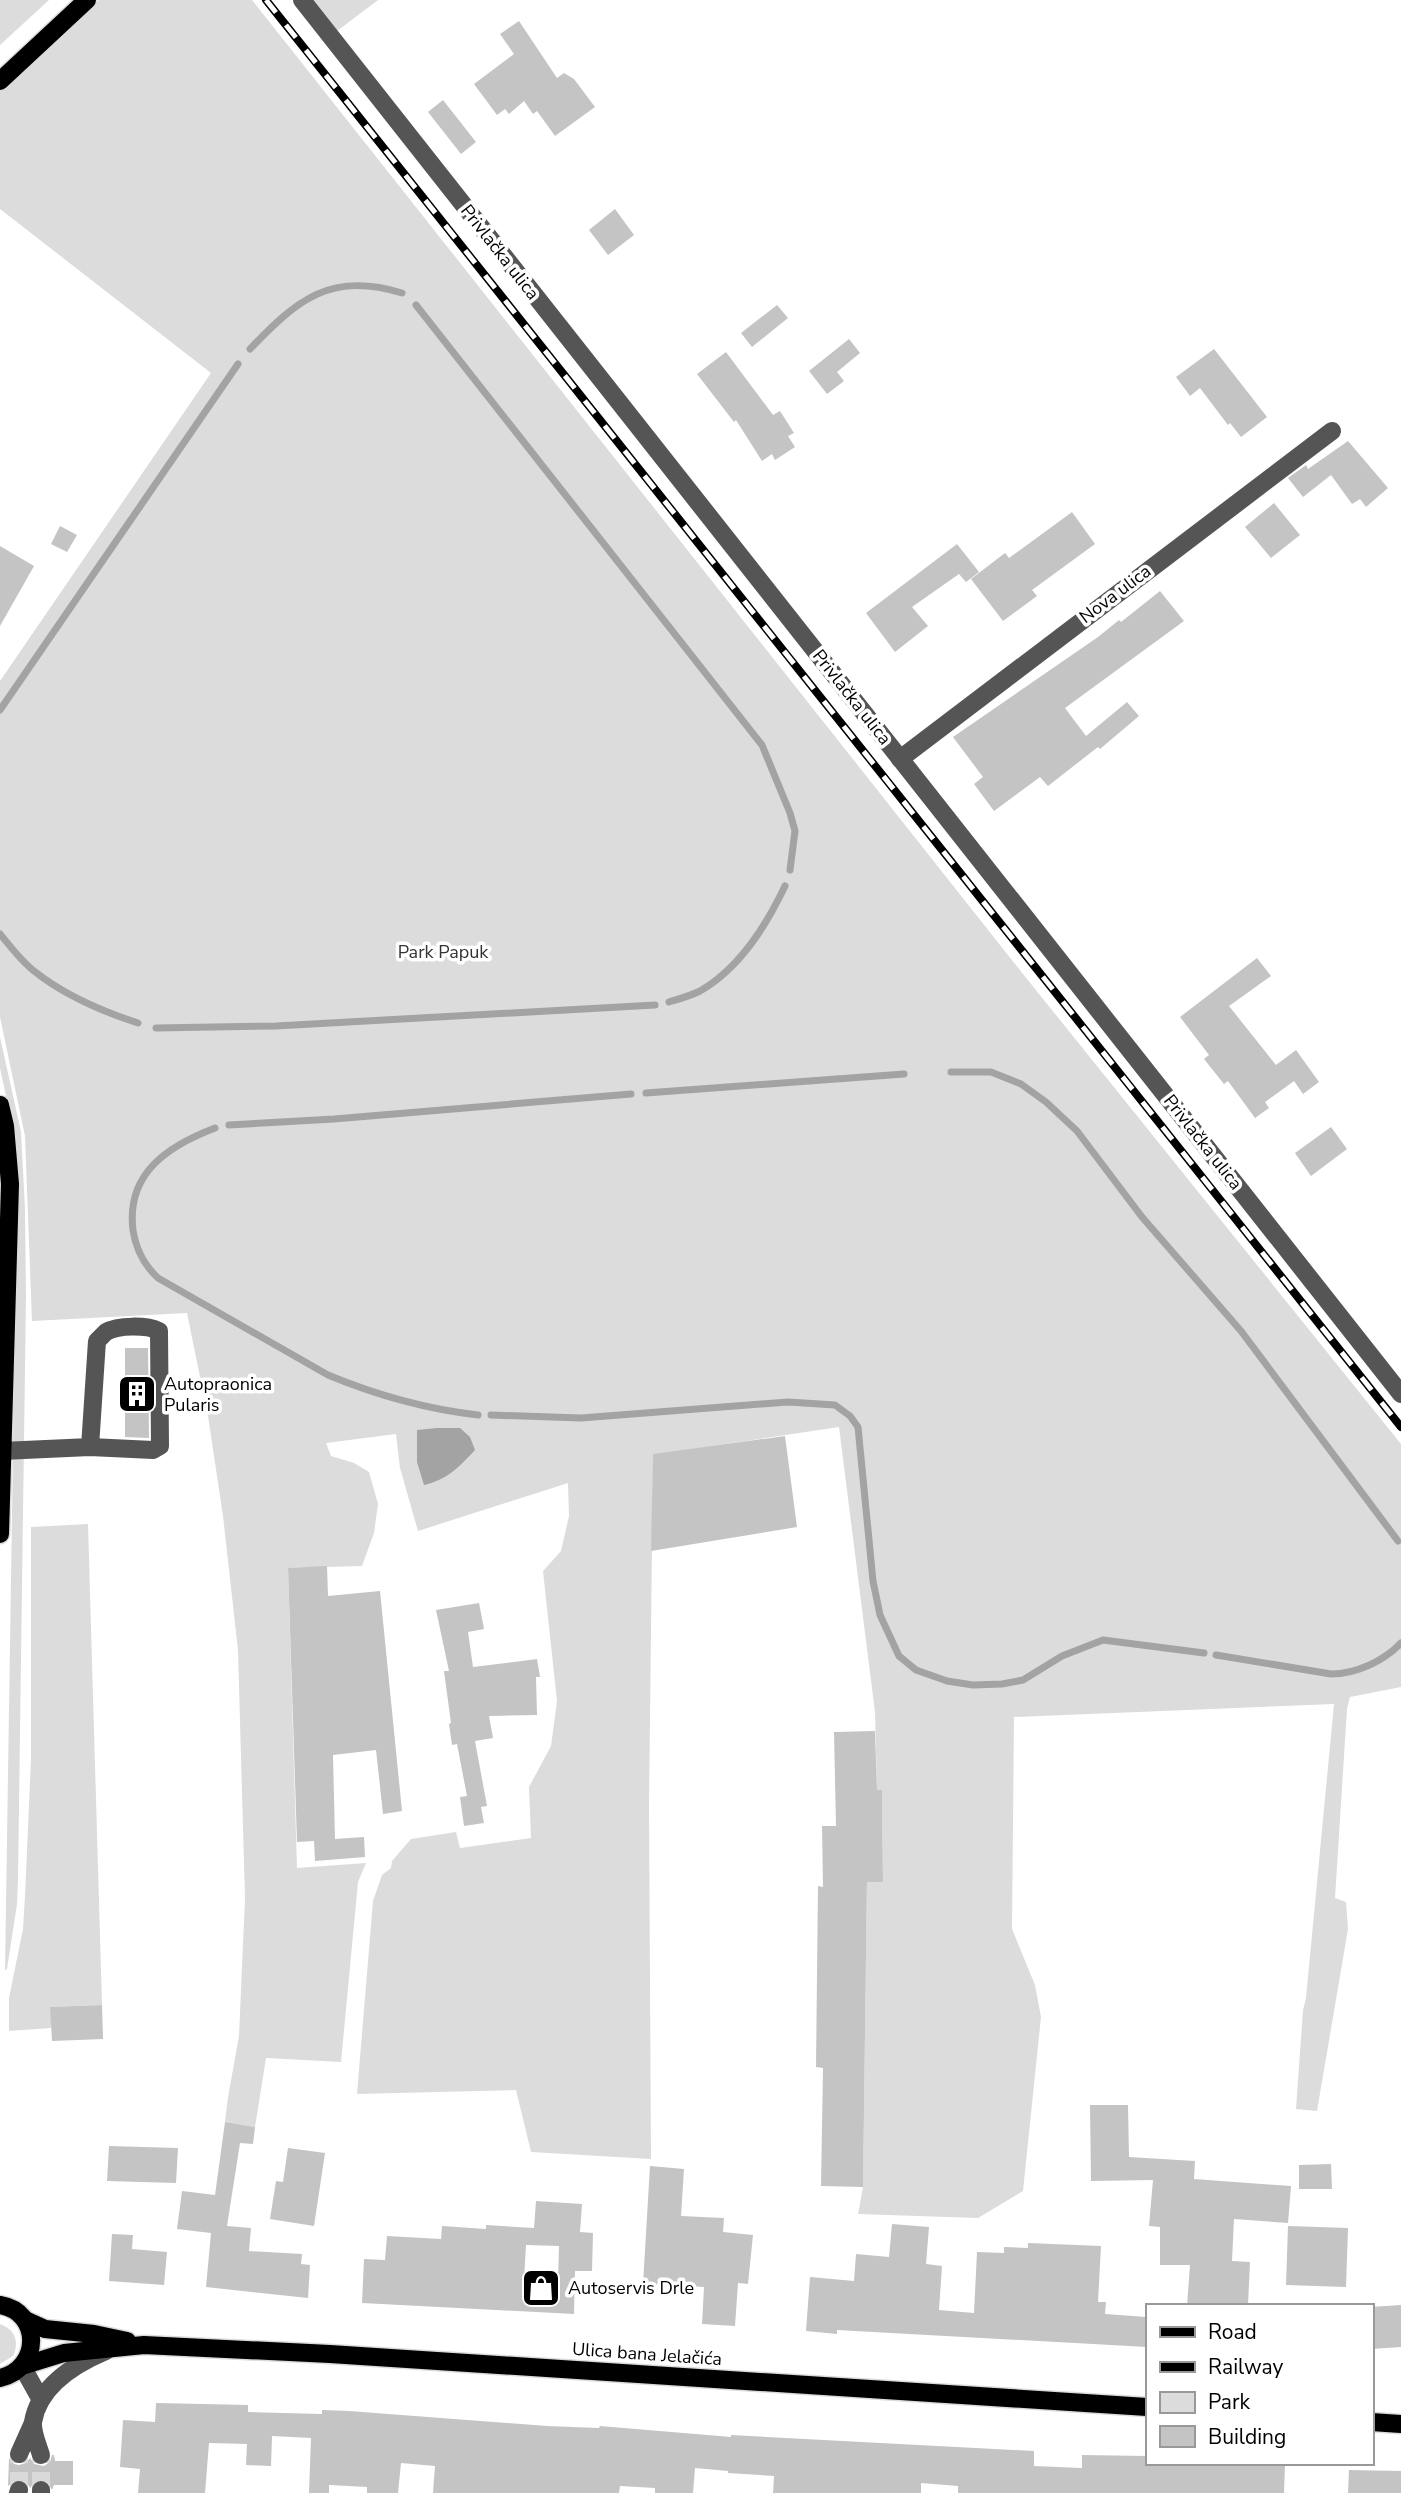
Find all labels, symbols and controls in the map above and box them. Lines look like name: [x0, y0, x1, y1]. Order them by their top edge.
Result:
street label: Privlačka ulica: [455, 199, 545, 305]
street label: Nova ulica: [1074, 559, 1156, 629]
street label: Privlačka ulica: [807, 644, 897, 750]
park label: Park Papuk: [398, 940, 489, 964]
street label: Privlačka ulica: [1158, 1089, 1248, 1195]
place label: Autopraonica Pularis: [164, 1372, 272, 1417]
building icon: Autopraonica Pularis: [116, 1373, 158, 1415]
shop icon: Autoservis Drle: [520, 2267, 562, 2309]
place label: Autoservis Drle: [568, 2276, 694, 2300]
legend: [1146, 2304, 1373, 2465]
text: Road: [1208, 2318, 1257, 2346]
street label: Ulica bana Jelačića: [571, 2337, 723, 2371]
text: Railway: [1208, 2353, 1283, 2381]
text: Park: [1208, 2388, 1250, 2416]
text: Building: [1208, 2423, 1286, 2451]

